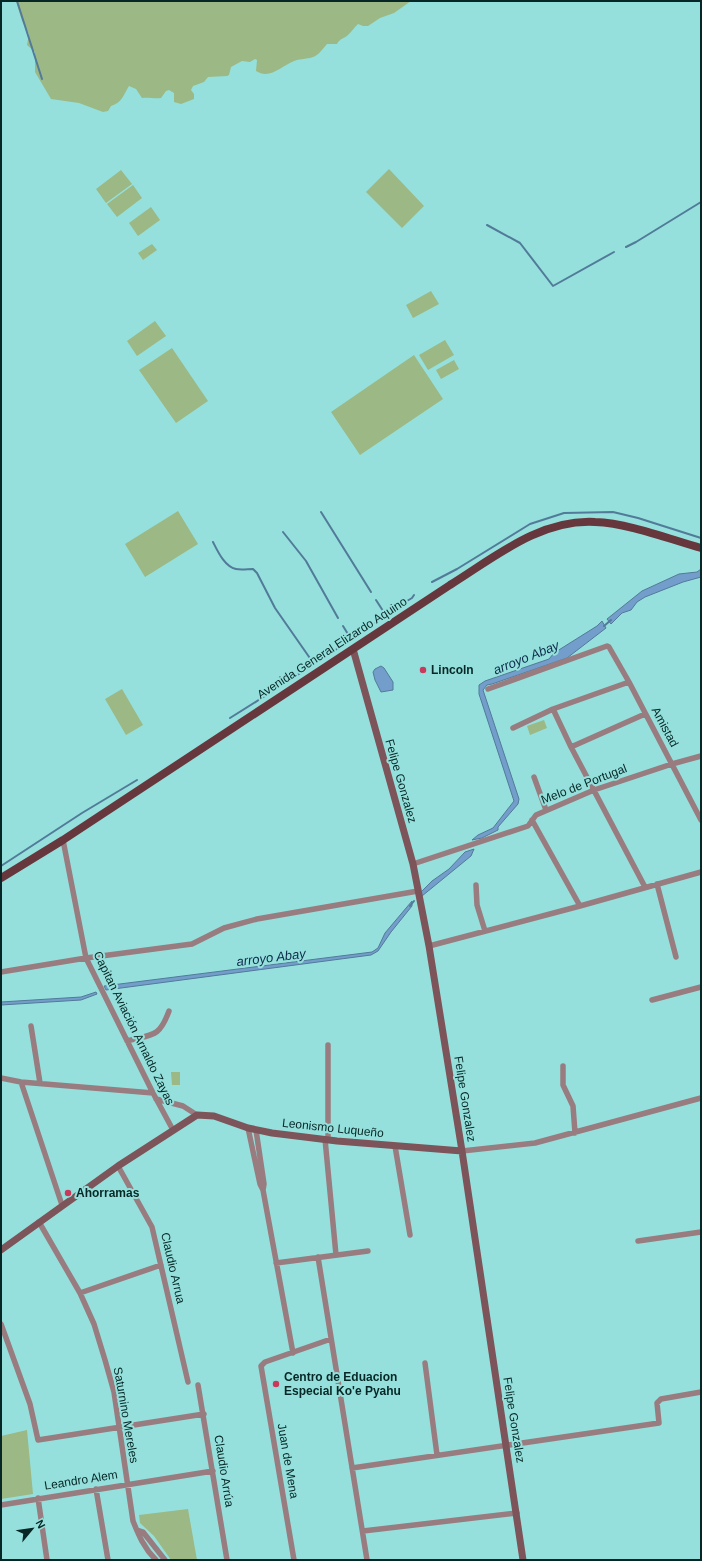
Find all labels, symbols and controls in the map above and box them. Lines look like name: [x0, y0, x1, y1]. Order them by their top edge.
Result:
street label: Avenida General Elizardo Aquino: [254, 594, 410, 702]
water label: arroyo Abay: [491, 637, 563, 677]
place label: Lincoln: [431, 663, 474, 677]
marker: Lincoln: [418, 665, 428, 675]
street label: Amistad: [649, 705, 681, 749]
street label: Felipe Gonzalez: [382, 737, 420, 825]
street label: Melo de Portugal: [539, 761, 629, 807]
water label: arroyo Abay: [236, 946, 308, 969]
street label: Capitan Aviación Arnaldo Zayas: [91, 949, 177, 1107]
street label: Felipe Gonzalez: [451, 1055, 479, 1143]
street label: Leonismo Luqueño: [282, 1116, 385, 1140]
place label: Ahorramas: [76, 1186, 140, 1200]
marker: Ahorramas: [63, 1188, 73, 1198]
street label: Claudio Arrua: [158, 1231, 188, 1305]
street label: Saturnino Mereles: [111, 1366, 141, 1464]
place label: Centro de Eduacion Especial Ko'e Pyahu: [284, 1370, 401, 1398]
street label: Felipe Gonzalez: [500, 1376, 528, 1464]
marker: Centro de Eduacion Especial Ko'e Pyahu: [271, 1379, 281, 1389]
street label: Juan de Mena: [275, 1422, 302, 1500]
street label: Claudio Arrúa: [211, 1434, 237, 1508]
street label: Leandro Alem: [43, 1467, 119, 1493]
north arrow: [12, 1509, 52, 1549]
text: N: [34, 1518, 48, 1531]

